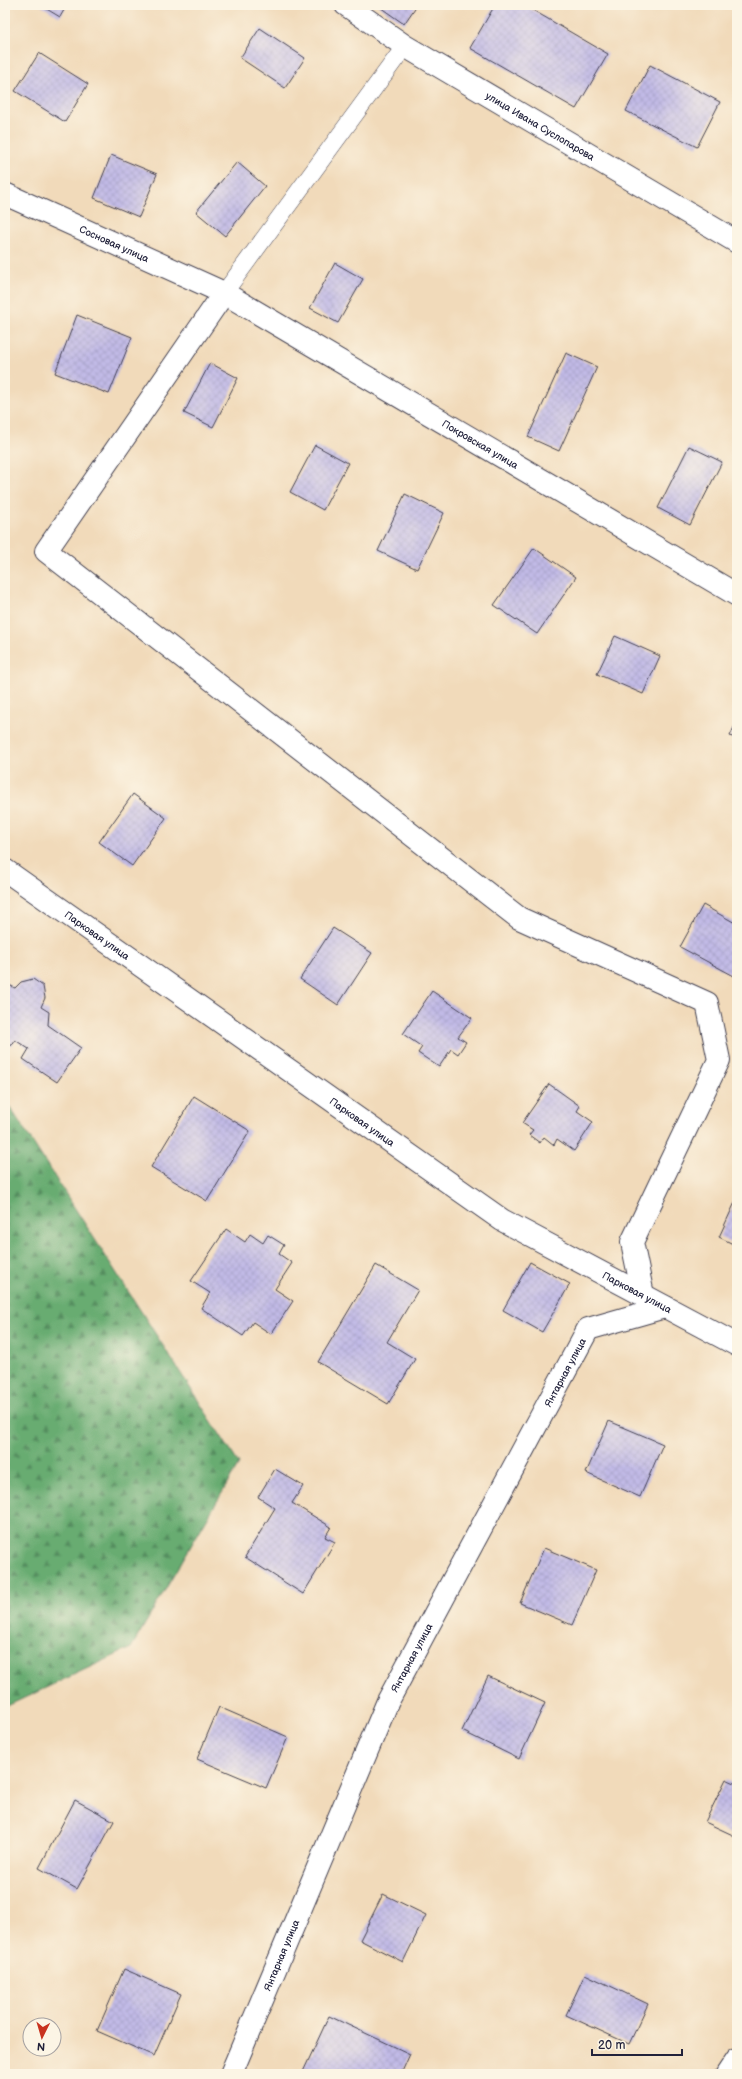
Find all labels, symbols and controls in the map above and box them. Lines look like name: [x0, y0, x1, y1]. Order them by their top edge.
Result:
street label: улица Ивана Суслопарова: [483, 90, 596, 164]
street label: Сосновая улица: [77, 223, 151, 265]
street label: Покровская улица: [440, 418, 520, 472]
street label: Парковая улица: [62, 909, 132, 963]
street label: Парковая улица: [327, 1095, 397, 1149]
street label: Парковая улица: [600, 1270, 673, 1316]
street label: Янтарная улица: [542, 1336, 589, 1409]
street label: Янтарная улица: [389, 1622, 436, 1694]
street label: Янтарная улица: [262, 1918, 302, 1993]
north arrow: [22, 2017, 62, 2057]
scale bar: [592, 2031, 682, 2057]
text: 20 m: [598, 2038, 625, 2053]
text: N: [36, 2040, 46, 2053]

